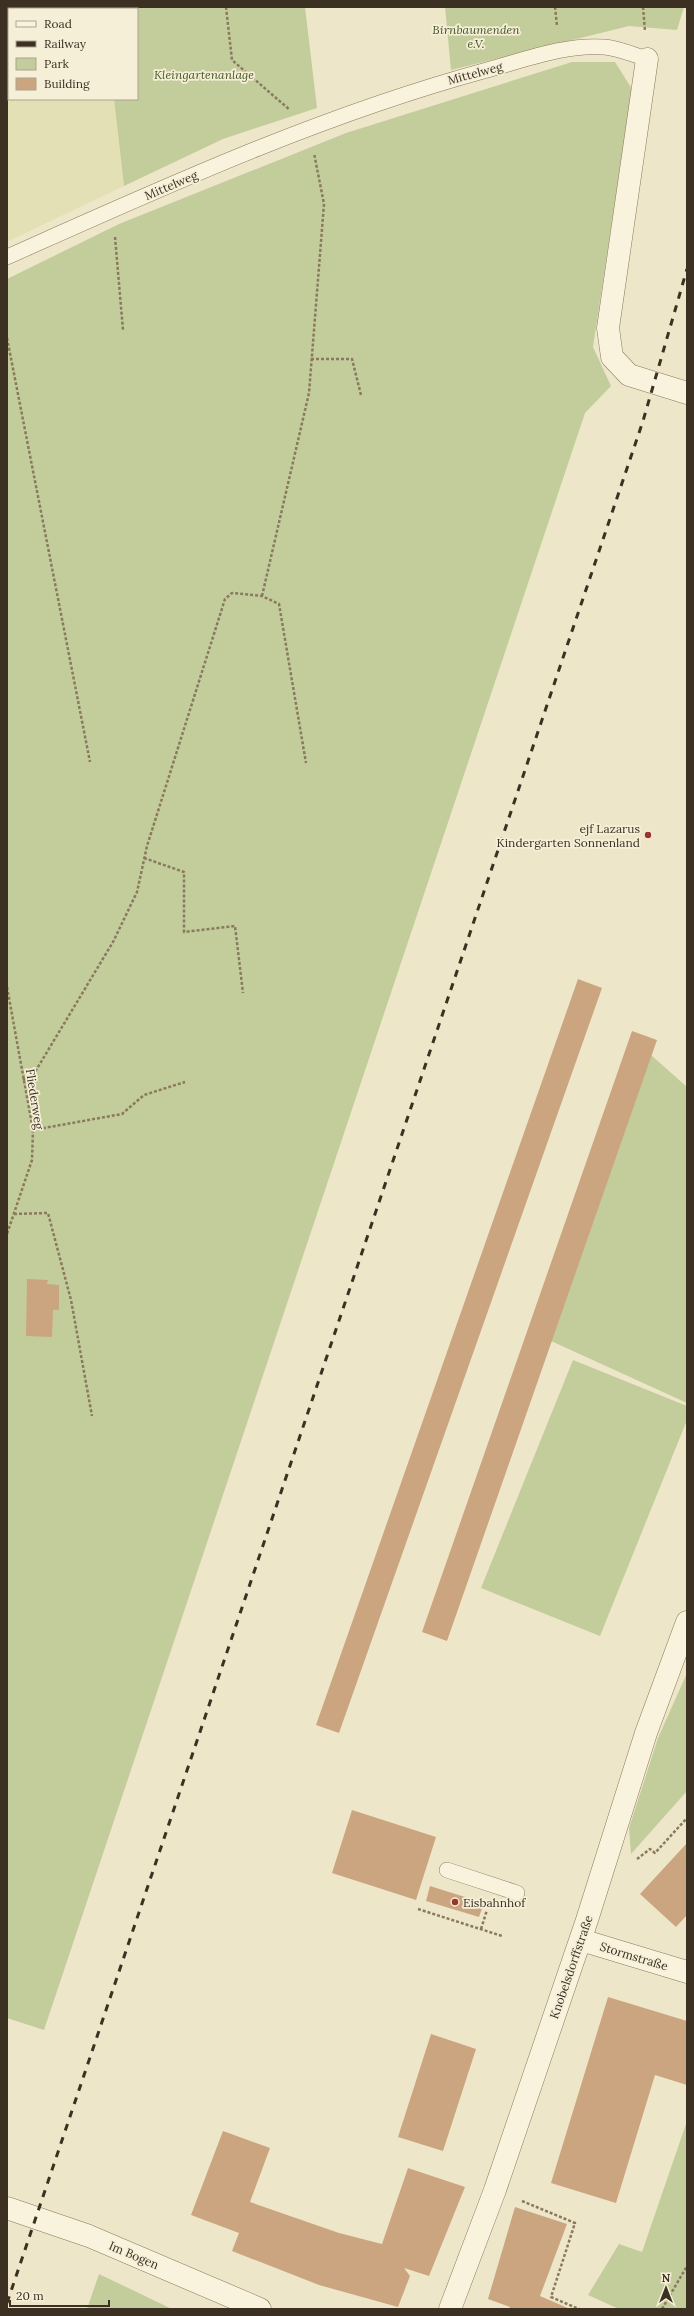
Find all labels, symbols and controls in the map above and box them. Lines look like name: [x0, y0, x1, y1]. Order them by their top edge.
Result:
legend: [8, 8, 138, 100]
text: Road: [44, 16, 72, 31]
park label: Birnbaumenden e.V.: [432, 22, 520, 51]
text: Railway: [44, 36, 87, 51]
text: Park: [44, 56, 70, 71]
street label: Mittelweg: [446, 58, 504, 88]
park label: Kleingartenanlage: [154, 67, 254, 82]
text: Building: [44, 76, 90, 91]
street label: Mittelweg: [142, 167, 200, 203]
place label: ejf Lazarus Kindergarten Sonnenland: [497, 821, 640, 850]
marker: ejf Lazarus Kindergarten Sonnenland: [643, 830, 653, 840]
street label: Fliederweg: [23, 1068, 47, 1131]
place label: Eisbahnhof: [463, 1895, 526, 1910]
marker: Eisbahnhof: [450, 1897, 460, 1907]
street label: Knobelsdorffstraße: [546, 1913, 596, 2021]
street label: Stormstraße: [598, 1939, 670, 1974]
street label: Im Bogen: [107, 2238, 161, 2272]
north arrow: [646, 2268, 686, 2308]
text: N: [662, 2271, 671, 2285]
scale bar: [10, 2282, 109, 2308]
text: 20 m: [16, 2288, 44, 2303]

